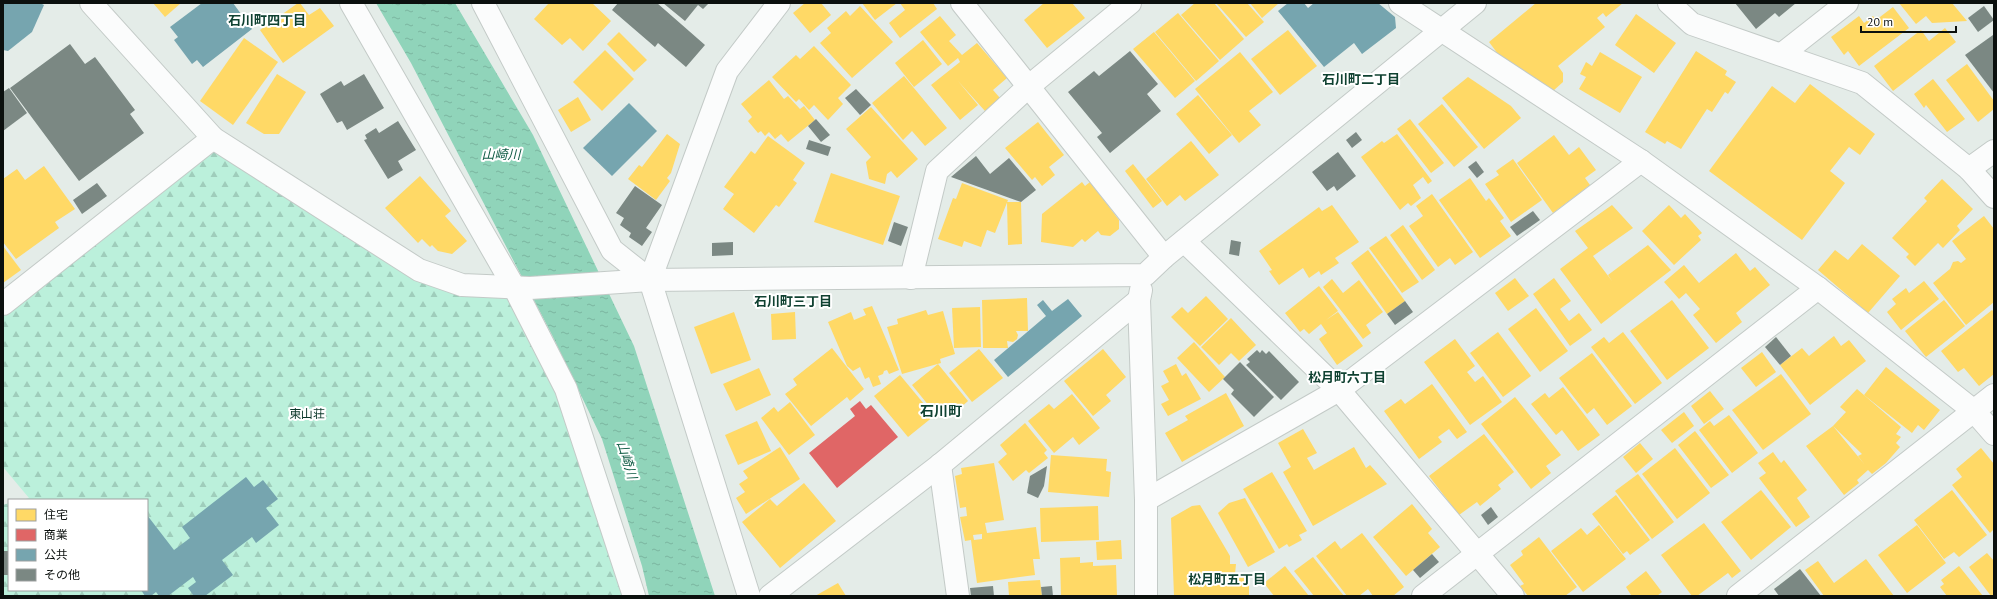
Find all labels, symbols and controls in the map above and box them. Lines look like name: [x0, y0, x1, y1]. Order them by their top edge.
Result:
scale bar: [1861, 8, 1956, 34]
district label: 石川町四丁目: [228, 12, 306, 29]
text: 20 m: [1867, 14, 1893, 29]
district label: 石川町二丁目: [1322, 71, 1400, 88]
water label: 山崎川: [481, 146, 522, 163]
district label: 石川町三丁目: [754, 293, 832, 310]
district label: 松月町六丁目: [1308, 369, 1386, 386]
district label: 石川町: [920, 402, 962, 420]
park label: 東山荘: [289, 406, 325, 421]
water label: 山崎川: [613, 439, 641, 483]
legend: [8, 499, 148, 591]
text: 住宅: [44, 507, 68, 522]
text: 商業: [44, 527, 68, 542]
text: 公共: [44, 547, 68, 562]
text: その他: [44, 567, 80, 582]
district label: 松月町五丁目: [1188, 571, 1266, 588]

